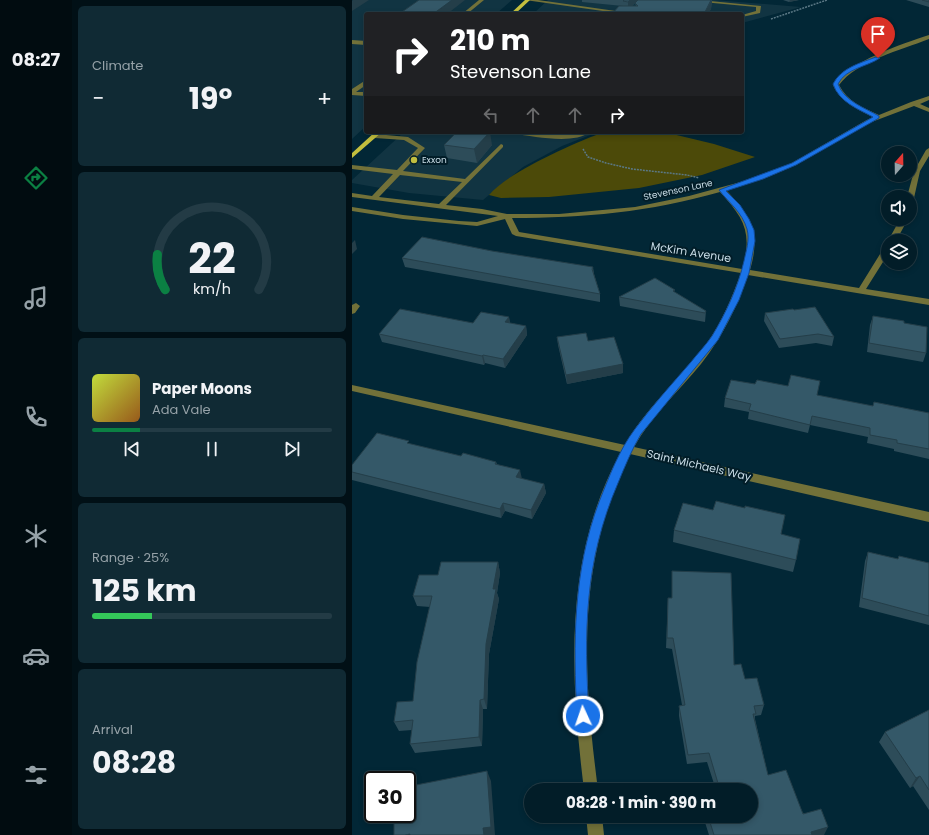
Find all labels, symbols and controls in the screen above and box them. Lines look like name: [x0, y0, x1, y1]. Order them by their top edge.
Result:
pin: [861, 17, 895, 58]
text: 210 m: [450, 21, 530, 60]
icon: arrive: [867, 23, 889, 45]
icon: right: [384, 28, 436, 80]
text: 08:27: [12, 47, 60, 72]
text: Climate: [92, 56, 143, 75]
text: Stevenson Lane: [450, 59, 591, 84]
text: 19°: [189, 77, 232, 120]
text: −: [92, 83, 104, 114]
text: +: [317, 83, 332, 114]
icon: left: [480, 104, 502, 126]
icon: ahead: [522, 104, 544, 126]
icon: ahead: [564, 104, 586, 126]
icon: right: [606, 104, 628, 126]
north arrow: [881, 146, 917, 182]
map controls: [881, 146, 917, 270]
place label: Exxon: [422, 154, 447, 166]
marker: Exxon: [409, 155, 419, 165]
icon: directions: [22, 164, 50, 192]
street label: Stevenson Lane: [642, 177, 714, 203]
button: sound: [881, 190, 917, 226]
text: 22: [188, 228, 236, 287]
button: layers: [881, 234, 917, 270]
street label: McKim Avenue: [650, 238, 732, 266]
text: km/h: [193, 278, 231, 298]
icon: music: [22, 284, 50, 312]
text: Paper Moons: [152, 378, 252, 399]
text: Ada Vale: [152, 400, 211, 419]
icon: phone: [22, 403, 50, 431]
icon: previous: [121, 438, 143, 460]
icon: pause: [201, 438, 223, 460]
icon: next: [281, 438, 303, 460]
street label: Saint Michaels Way: [645, 445, 753, 485]
icon: climate: [22, 522, 50, 550]
text: Range · 25%: [92, 548, 169, 567]
text: 125 km: [92, 569, 197, 612]
icon: car: [22, 642, 50, 670]
position arrow: [562, 695, 604, 737]
text: Arrival: [92, 720, 133, 739]
text: 08:28: [92, 741, 176, 784]
icon: filters: [22, 761, 50, 789]
speed limit sign: 30: [364, 771, 416, 823]
text: 08:28 · 1 min · 390 m: [566, 792, 716, 813]

